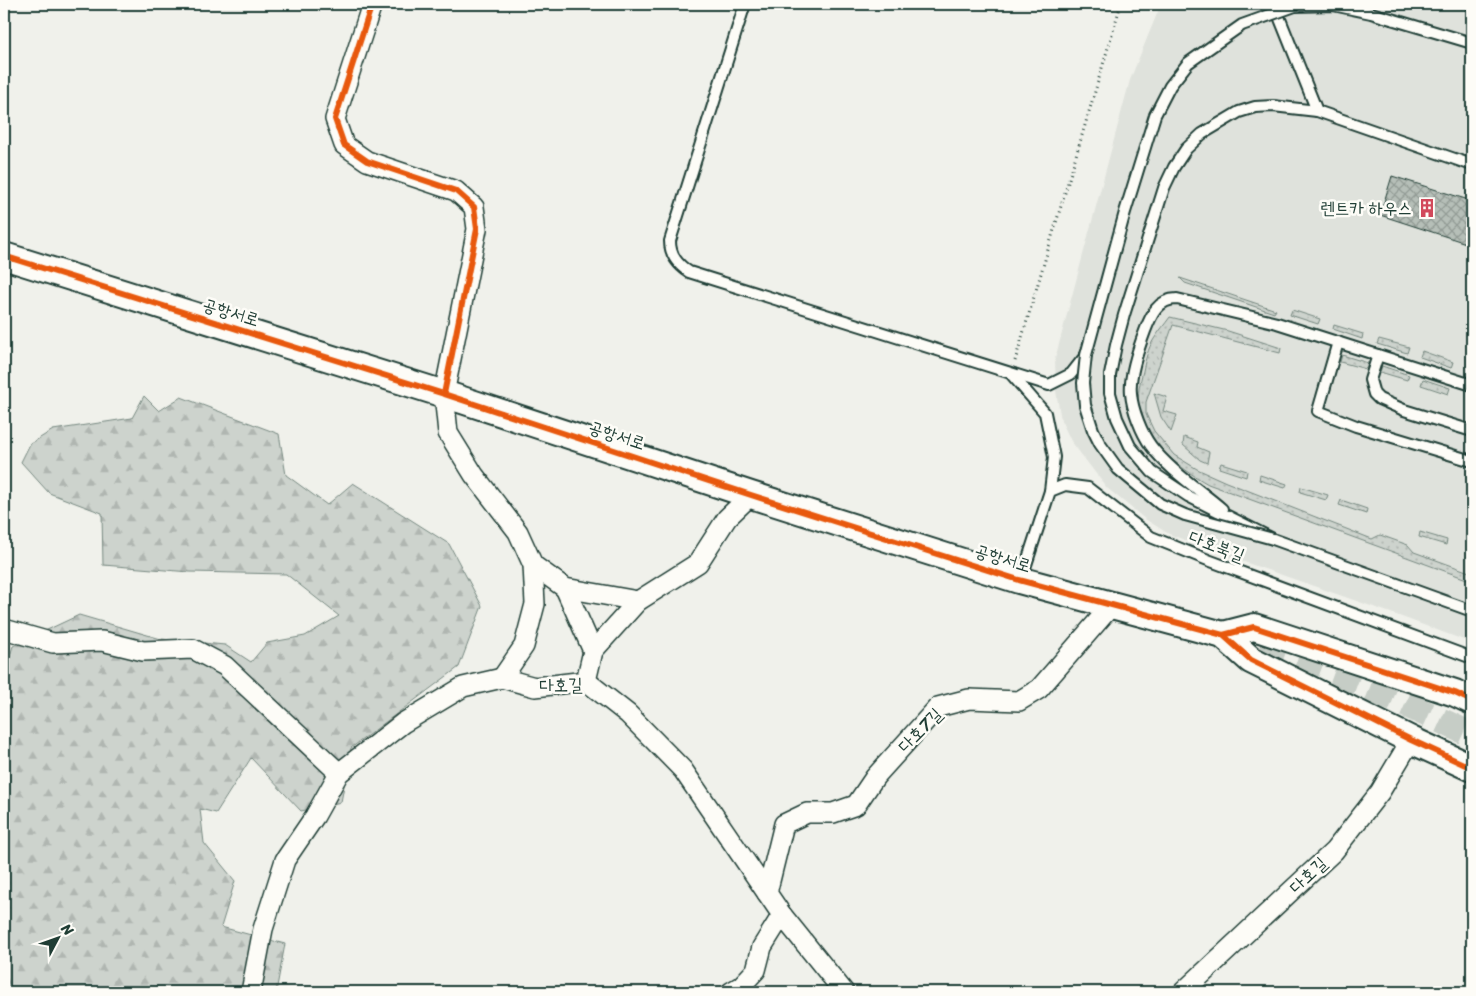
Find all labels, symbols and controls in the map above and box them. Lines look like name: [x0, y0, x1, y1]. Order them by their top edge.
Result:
place label: 렌트카 하우스: [1320, 192, 1412, 224]
building icon: 렌트카 하우스: [1416, 197, 1438, 219]
street label: 공항서로: [199, 288, 263, 336]
street label: 공항서로: [585, 411, 649, 459]
street label: 다호북길: [1184, 521, 1250, 572]
street label: 공항서로: [971, 534, 1035, 582]
street label: 다호길: [539, 669, 584, 701]
street label: 다호7길: [890, 699, 951, 760]
street label: 다호길: [1281, 848, 1335, 902]
north arrow: [32, 914, 82, 964]
text: N: [54, 917, 80, 942]

